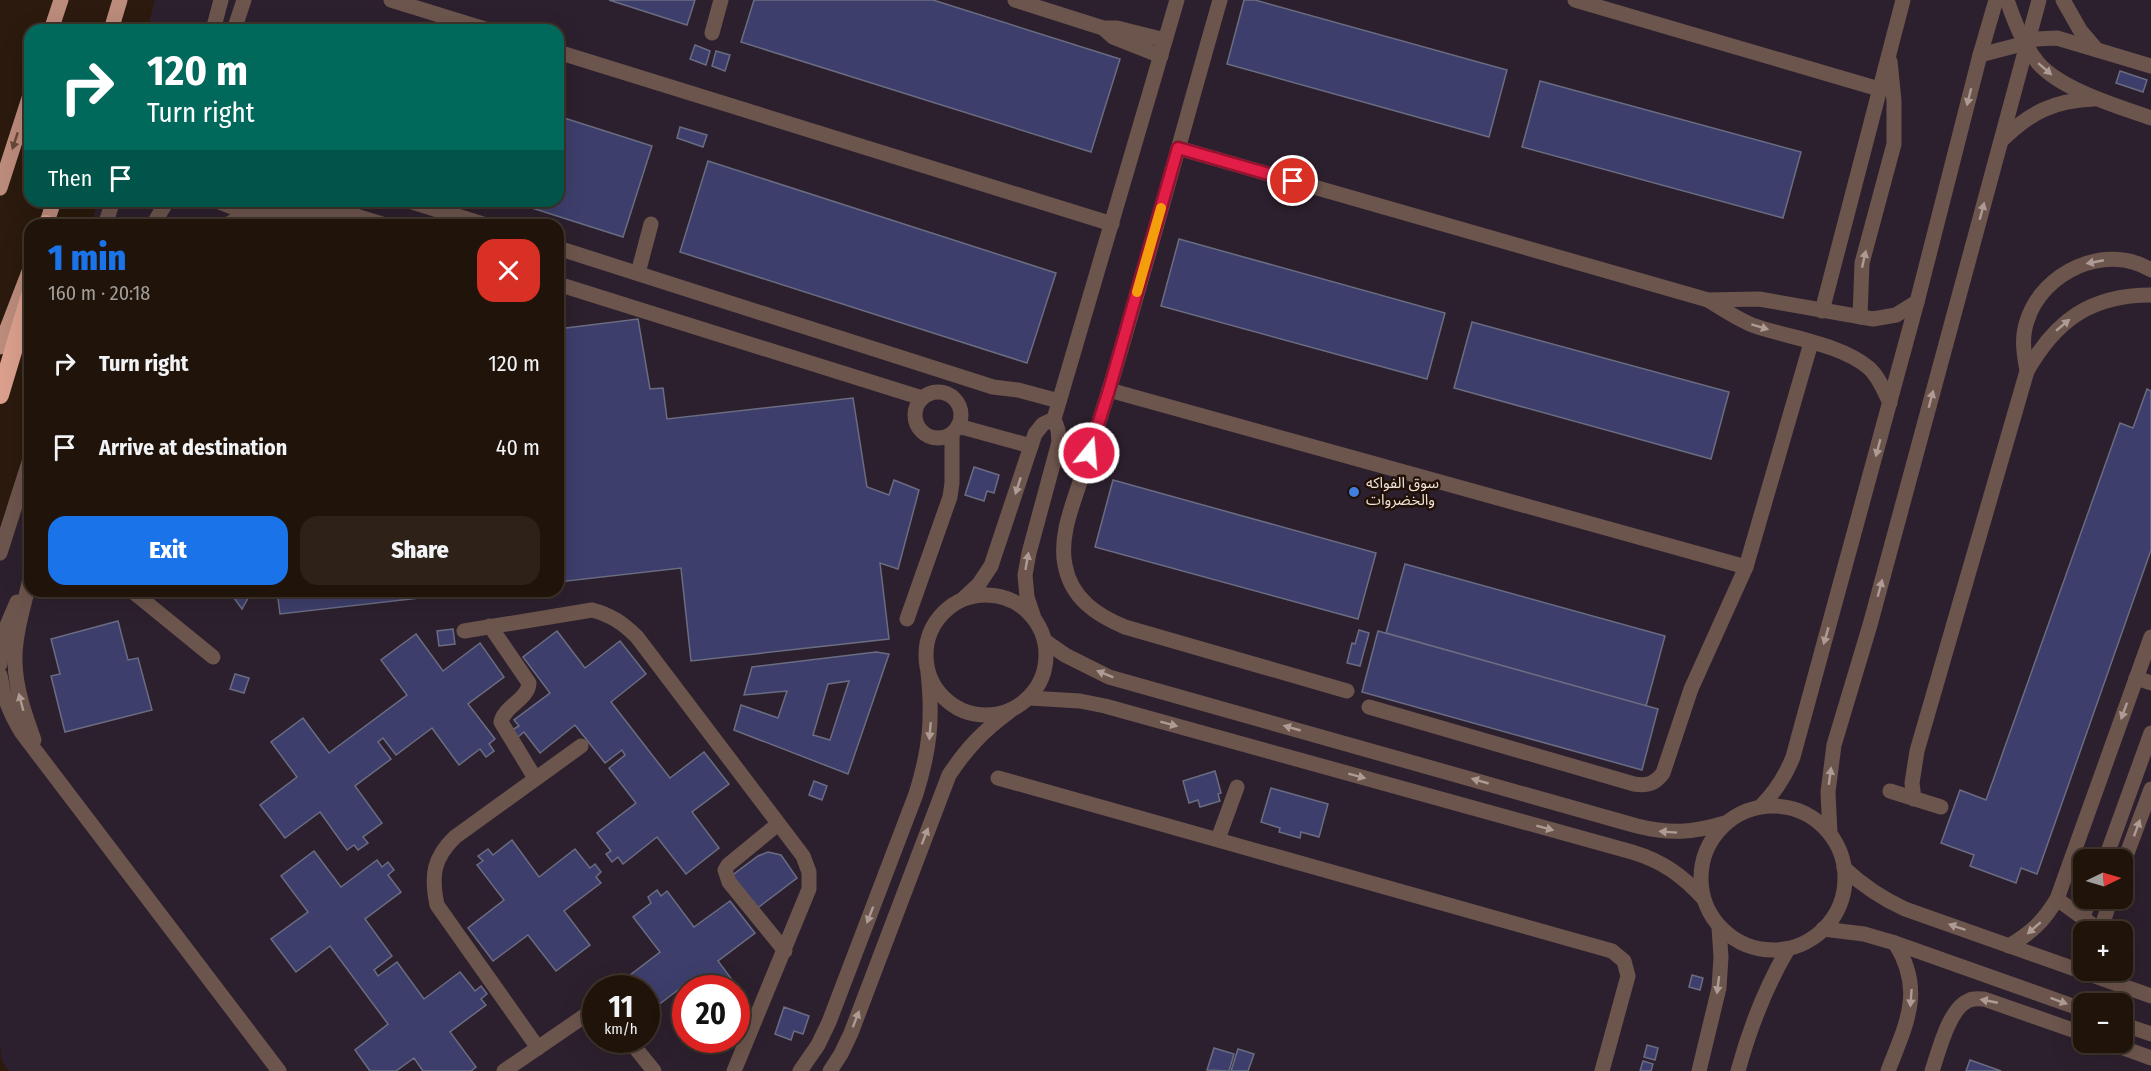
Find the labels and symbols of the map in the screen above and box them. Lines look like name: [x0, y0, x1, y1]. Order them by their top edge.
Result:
one-way arrow: [2037, 62, 2053, 75]
one-way arrow: [1964, 88, 1974, 106]
one-way arrow: [10, 132, 19, 150]
pin: [1267, 155, 1318, 206]
one-way arrow: [1978, 202, 1987, 220]
one-way arrow: [1859, 250, 1869, 268]
one-way arrow: [2085, 258, 2104, 267]
one-way arrow: [2055, 320, 2070, 332]
one-way arrow: [1751, 322, 1769, 332]
one-way arrow: [1927, 390, 1937, 409]
position arrow: [1057, 421, 1121, 485]
one-way arrow: [1873, 439, 1882, 457]
place label: سوق الفواكه والخضروات: [1366, 474, 1439, 509]
one-way arrow: [1013, 477, 1023, 495]
marker: سوق الفواكه والخضروات: [1347, 485, 1361, 499]
one-way arrow: [1023, 552, 1032, 571]
one-way arrow: [1876, 579, 1886, 597]
one-way arrow: [1821, 627, 1830, 645]
one-way arrow: [1095, 669, 1113, 679]
one-way arrow: [16, 693, 25, 711]
one-way arrow: [2119, 703, 2129, 721]
one-way arrow: [1160, 720, 1178, 729]
one-way arrow: [925, 721, 935, 740]
one-way arrow: [1283, 723, 1301, 732]
one-way arrow: [1826, 766, 1835, 785]
one-way arrow: [1348, 772, 1366, 781]
one-way arrow: [1471, 776, 1489, 785]
one-way arrow: [2132, 819, 2142, 837]
one-way arrow: [1536, 823, 1554, 833]
one-way arrow: [920, 827, 930, 845]
one-way arrow: [1658, 827, 1677, 836]
north arrow: [2073, 849, 2133, 909]
one-way arrow: [864, 906, 874, 924]
one-way arrow: [2027, 921, 2042, 934]
one-way arrow: [1948, 922, 1966, 932]
speed limit sign: 20: [672, 975, 750, 1053]
one-way arrow: [1714, 976, 1723, 995]
one-way arrow: [1906, 988, 1916, 1007]
one-way arrow: [1979, 996, 1998, 1005]
one-way arrow: [2050, 997, 2068, 1007]
one-way arrow: [852, 1010, 861, 1028]

